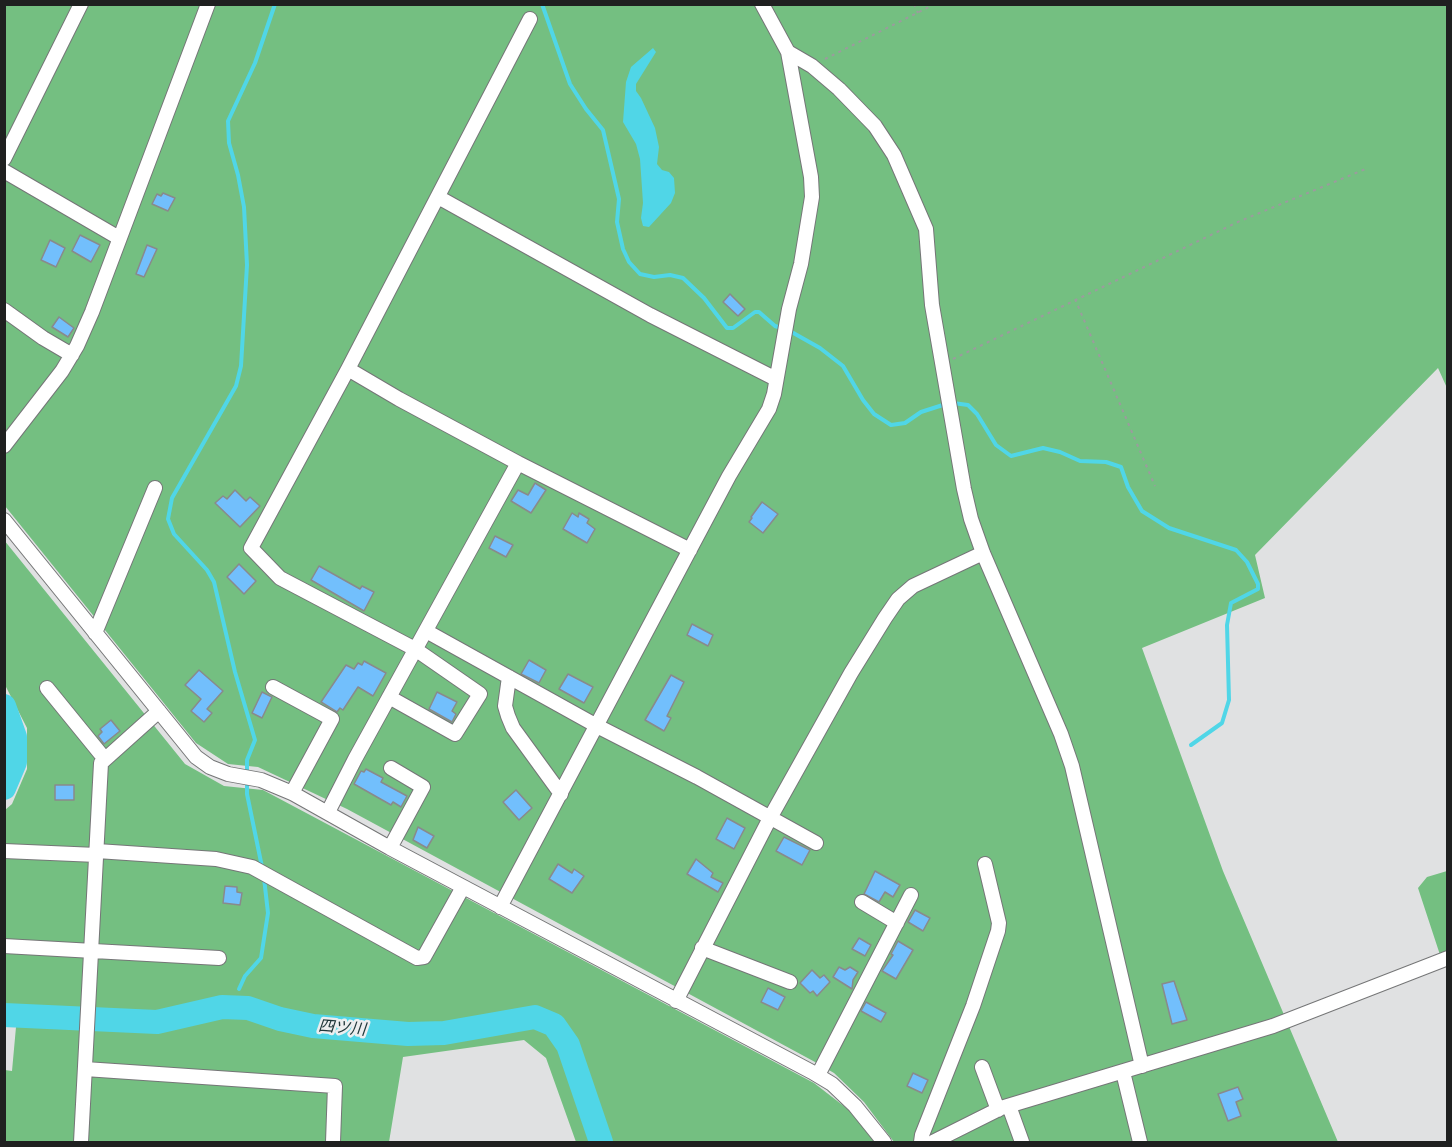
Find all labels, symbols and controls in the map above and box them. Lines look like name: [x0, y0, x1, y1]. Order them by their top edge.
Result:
water label: 四ツ川: [317, 1016, 367, 1040]

